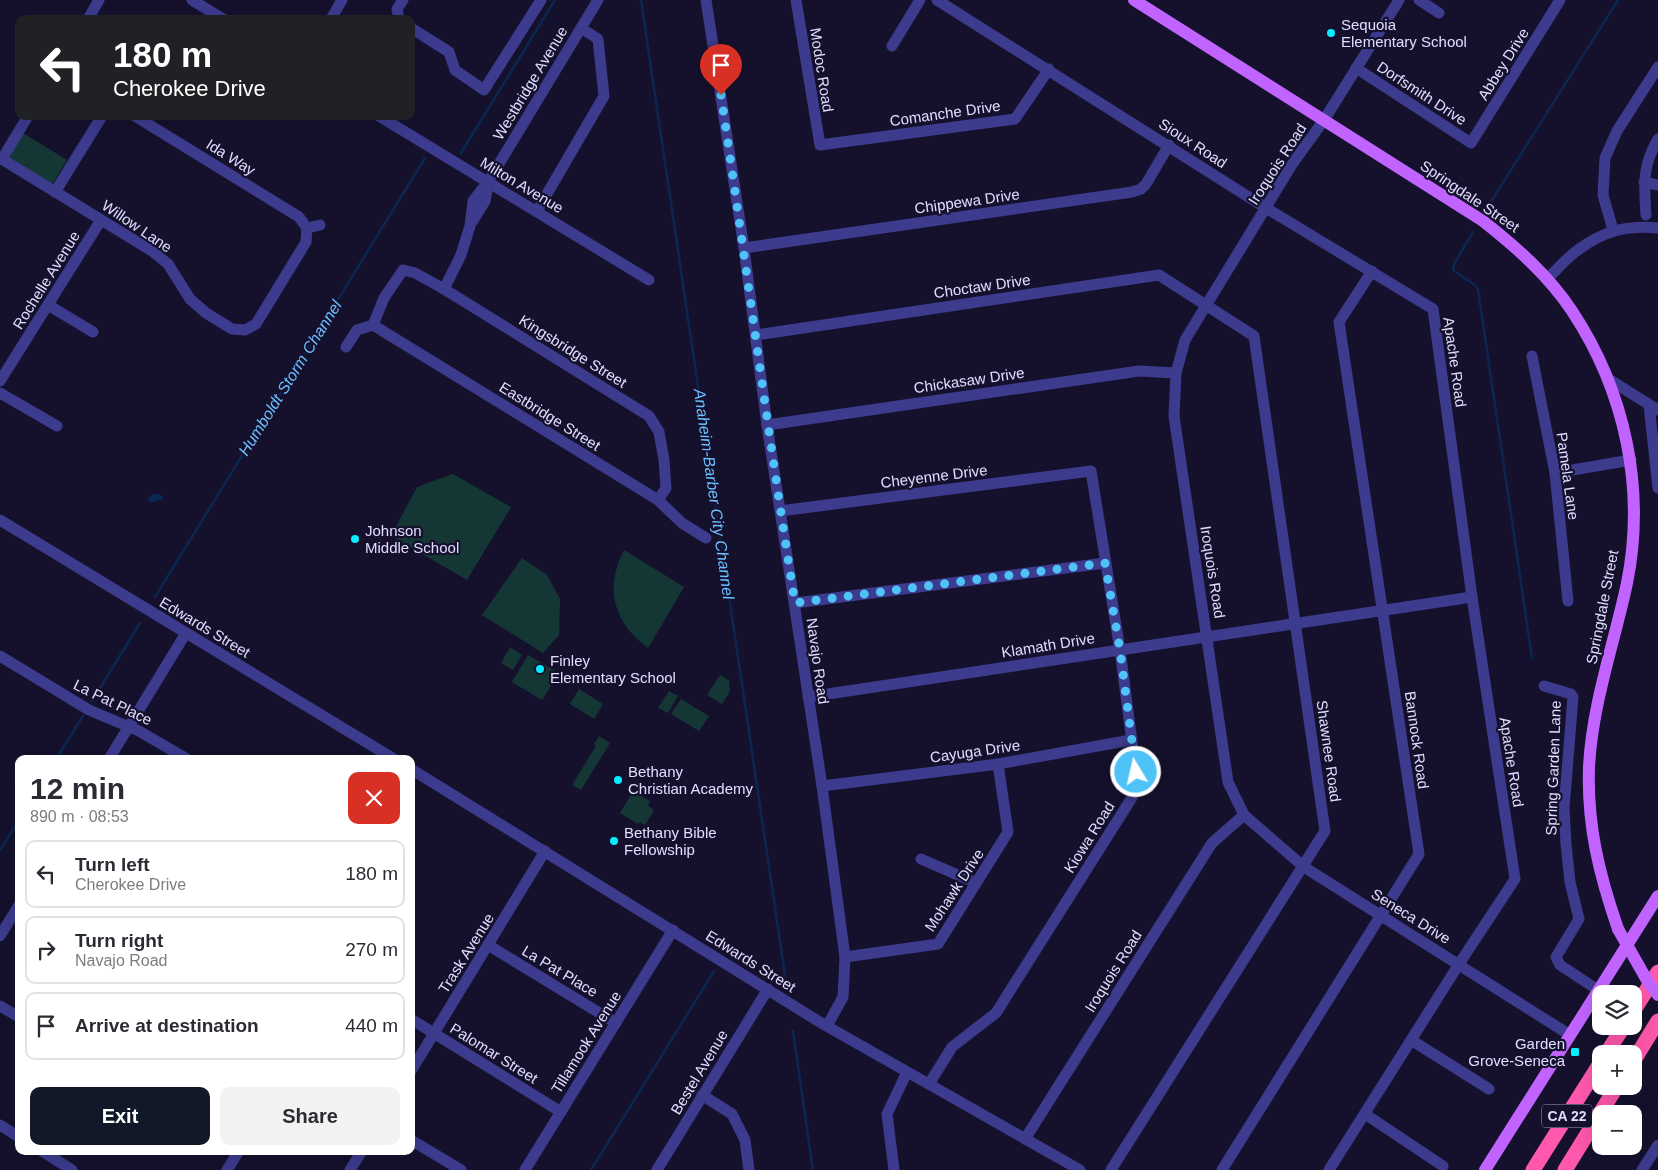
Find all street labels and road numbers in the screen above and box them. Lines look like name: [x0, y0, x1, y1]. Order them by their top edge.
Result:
street label: Westbridge Avenue: [489, 23, 571, 143]
street label: Abbey Drive: [1474, 25, 1532, 103]
street label: Modoc Road: [807, 27, 837, 113]
street label: Dorfsmith Drive: [1374, 58, 1470, 128]
street label: Comanche Drive: [889, 97, 1001, 129]
street label: Sioux Road: [1156, 115, 1230, 171]
street label: Iroquois Road: [1244, 120, 1310, 208]
street label: Ida Way: [203, 135, 259, 179]
street label: Milton Avenue: [477, 154, 567, 216]
street label: Springdale Street: [1417, 157, 1523, 236]
street label: Chippewa Drive: [913, 185, 1021, 217]
street label: Willow Lane: [99, 196, 175, 256]
street label: Rochelle Avenue: [9, 228, 83, 332]
street label: Choctaw Drive: [933, 271, 1031, 301]
street label: Kingsbridge Street: [516, 311, 631, 391]
street label: Apache Road: [1440, 316, 1470, 408]
street label: Chickasaw Drive: [913, 364, 1025, 396]
street label: Eastbridge Street: [496, 378, 604, 454]
street label: Pamela Lane: [1553, 431, 1583, 521]
street label: Cheyenne Drive: [880, 461, 988, 491]
street label: Iroquois Road: [1197, 525, 1229, 619]
street label: Springdale Street: [1583, 548, 1622, 666]
street label: Edwards Street: [157, 593, 254, 661]
street label: Navajo Road: [804, 617, 832, 705]
street label: Klamath Drive: [1000, 629, 1096, 661]
street label: La Pat Place: [71, 676, 155, 728]
street label: Bannock Road: [1402, 690, 1432, 790]
street label: Shawnee Road: [1313, 699, 1345, 803]
street label: Spring Garden Lane: [1542, 700, 1564, 836]
street label: Apache Road: [1496, 716, 1528, 808]
street label: Cayuga Drive: [929, 736, 1021, 766]
street label: Kiowa Road: [1060, 798, 1118, 876]
street label: Mohawk Drive: [921, 846, 987, 934]
street label: Seneca Drive: [1368, 885, 1454, 947]
street label: Trask Avenue: [435, 910, 497, 996]
street label: Edwards Street: [703, 927, 800, 996]
street label: Iroquois Road: [1081, 927, 1145, 1015]
street label: La Pat Place: [519, 942, 601, 1000]
street label: Tillamook Avenue: [548, 988, 624, 1096]
street label: Palomar Street: [447, 1019, 542, 1087]
street label: Bestel Avenue: [667, 1027, 731, 1117]
road number: CA 22: [1542, 1104, 1592, 1128]

